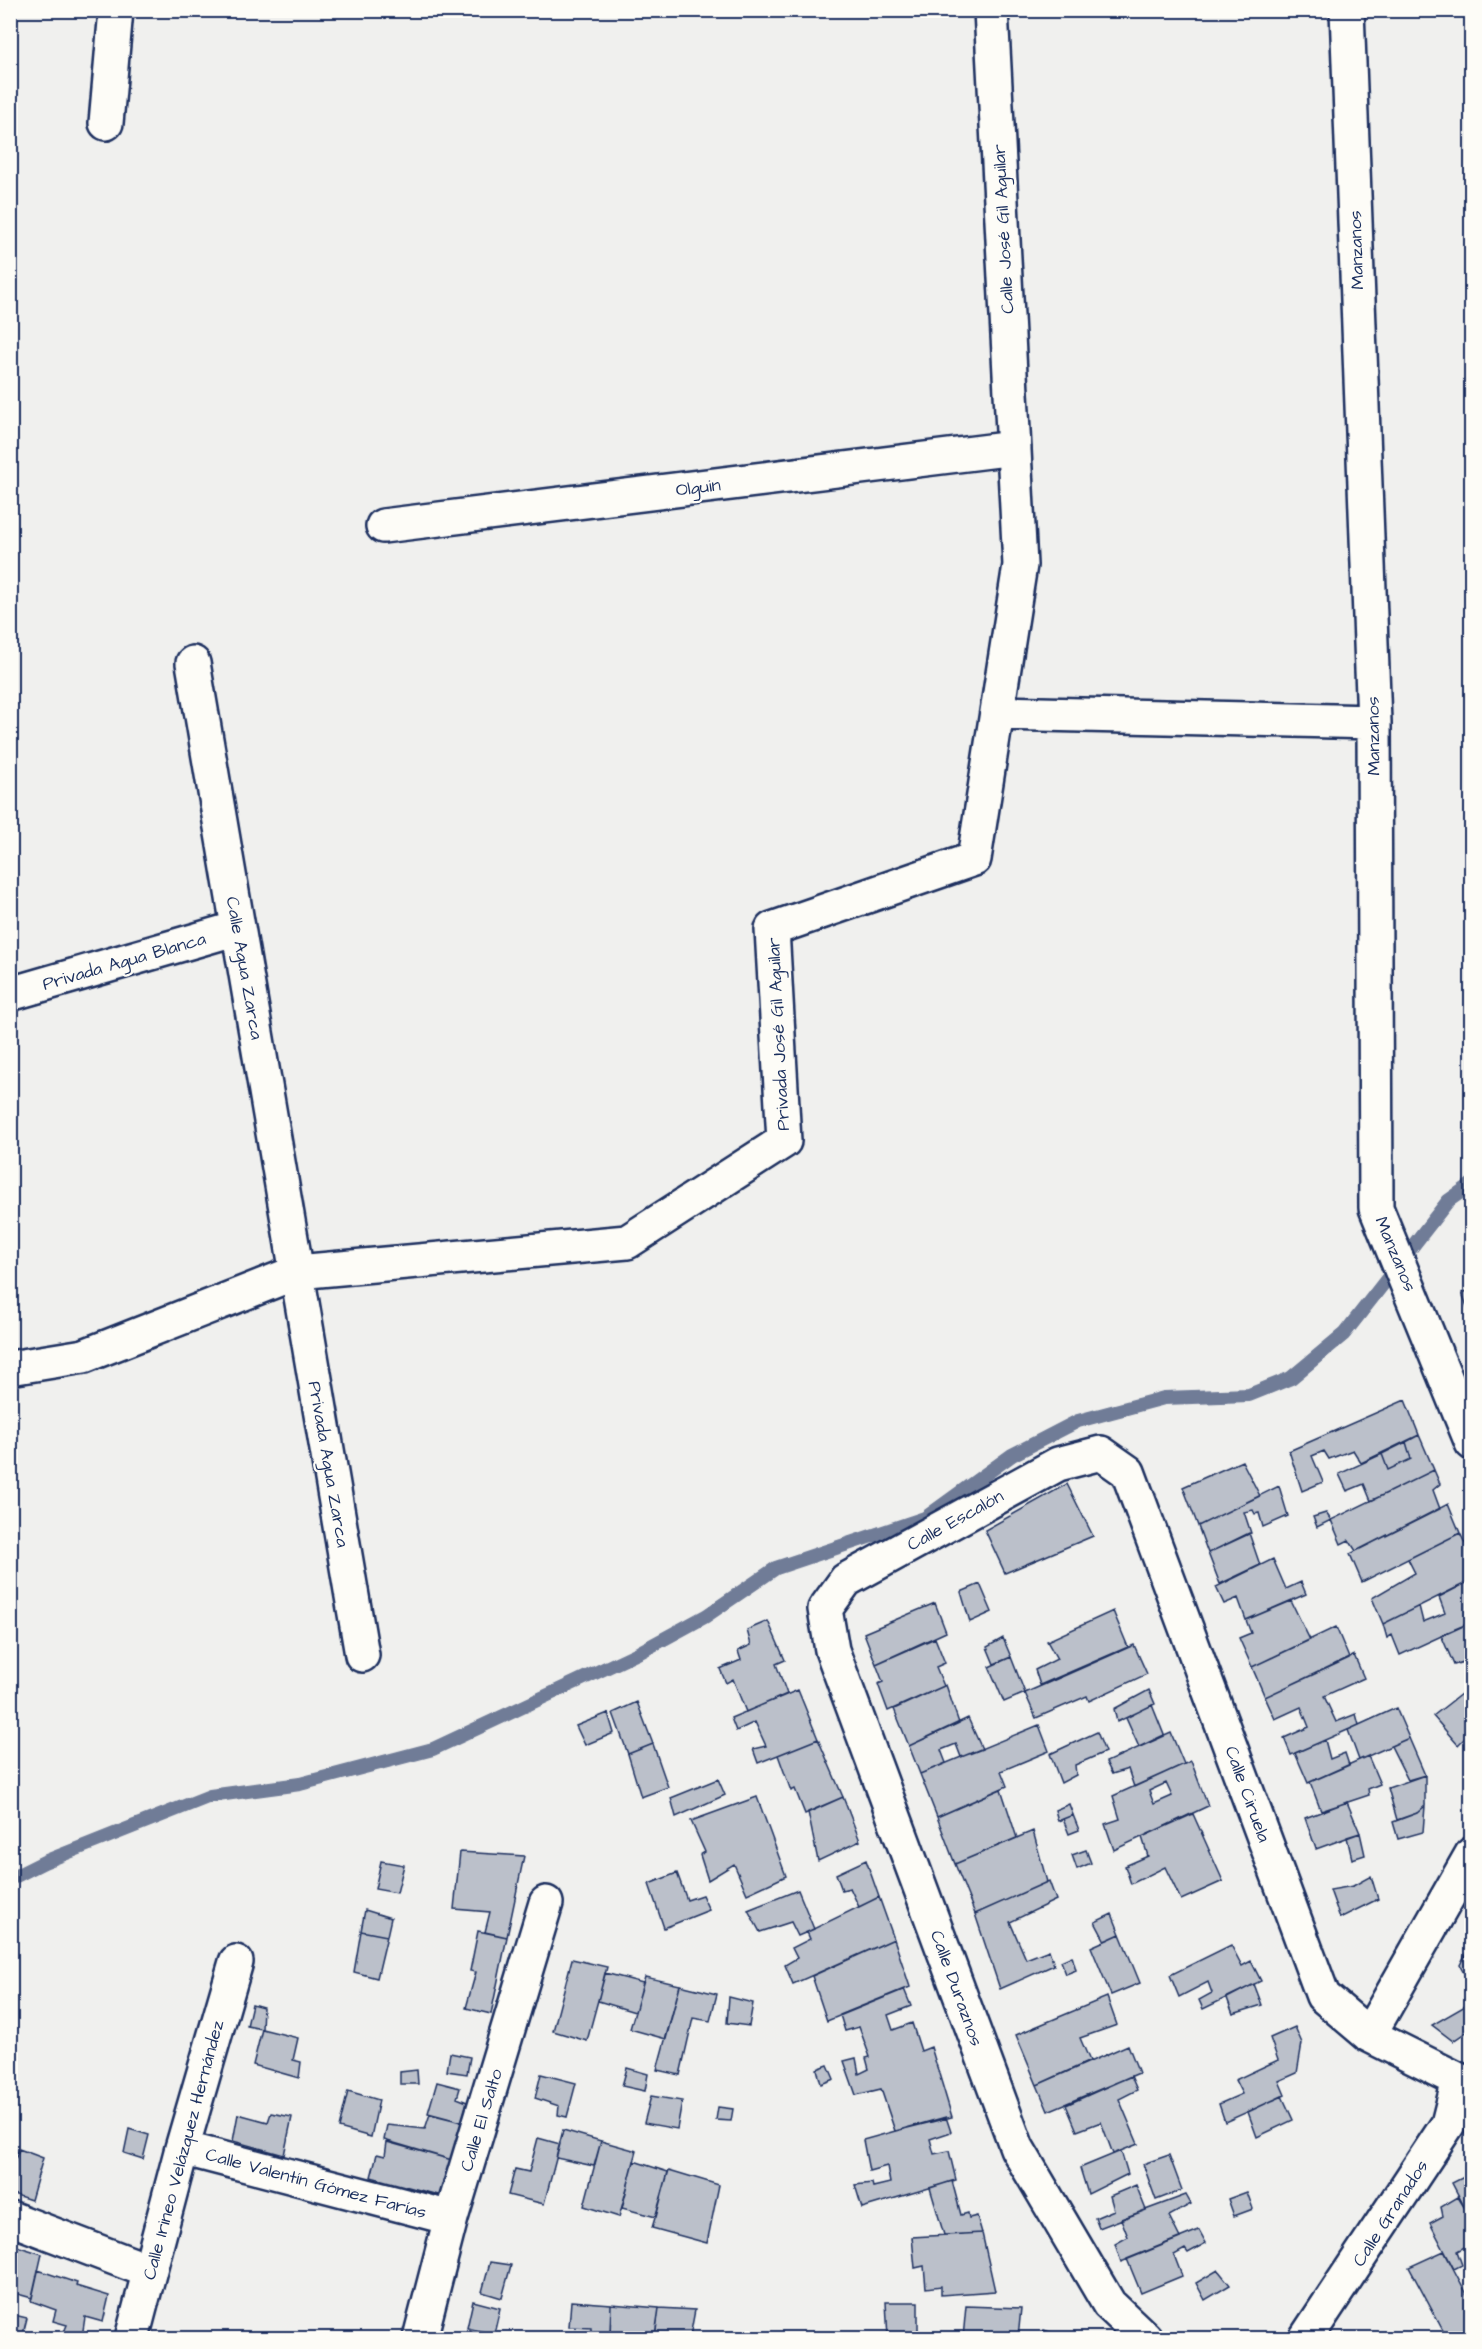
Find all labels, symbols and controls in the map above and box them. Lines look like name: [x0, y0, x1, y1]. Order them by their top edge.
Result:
street label: Calle José Gil Aguilar: [987, 143, 1021, 314]
street label: Manzanos: [1343, 210, 1370, 290]
street label: Olguin: [674, 472, 722, 504]
street label: Manzanos: [1360, 696, 1387, 776]
street label: Calle Agua Zarca: [219, 895, 269, 1042]
street label: Privada Agua Blanca: [40, 926, 209, 998]
street label: Privada José Gil Aguilar: [761, 936, 797, 1131]
street label: Manzanos: [1369, 1213, 1423, 1296]
street label: Privada Agua Zarca: [301, 1379, 355, 1549]
street label: Calle Escalón: [903, 1484, 1008, 1557]
street label: Calle Ciruela: [1219, 1743, 1277, 1846]
street label: Calle Duraznos: [924, 1927, 989, 2050]
street label: Calle Irineo Velázquez Hernández: [137, 2018, 230, 2283]
street label: Calle El Salto: [454, 2066, 509, 2175]
street label: Calle Valentín Gómez Farías: [203, 2142, 429, 2225]
street label: Calle Granados: [1347, 2155, 1434, 2271]

